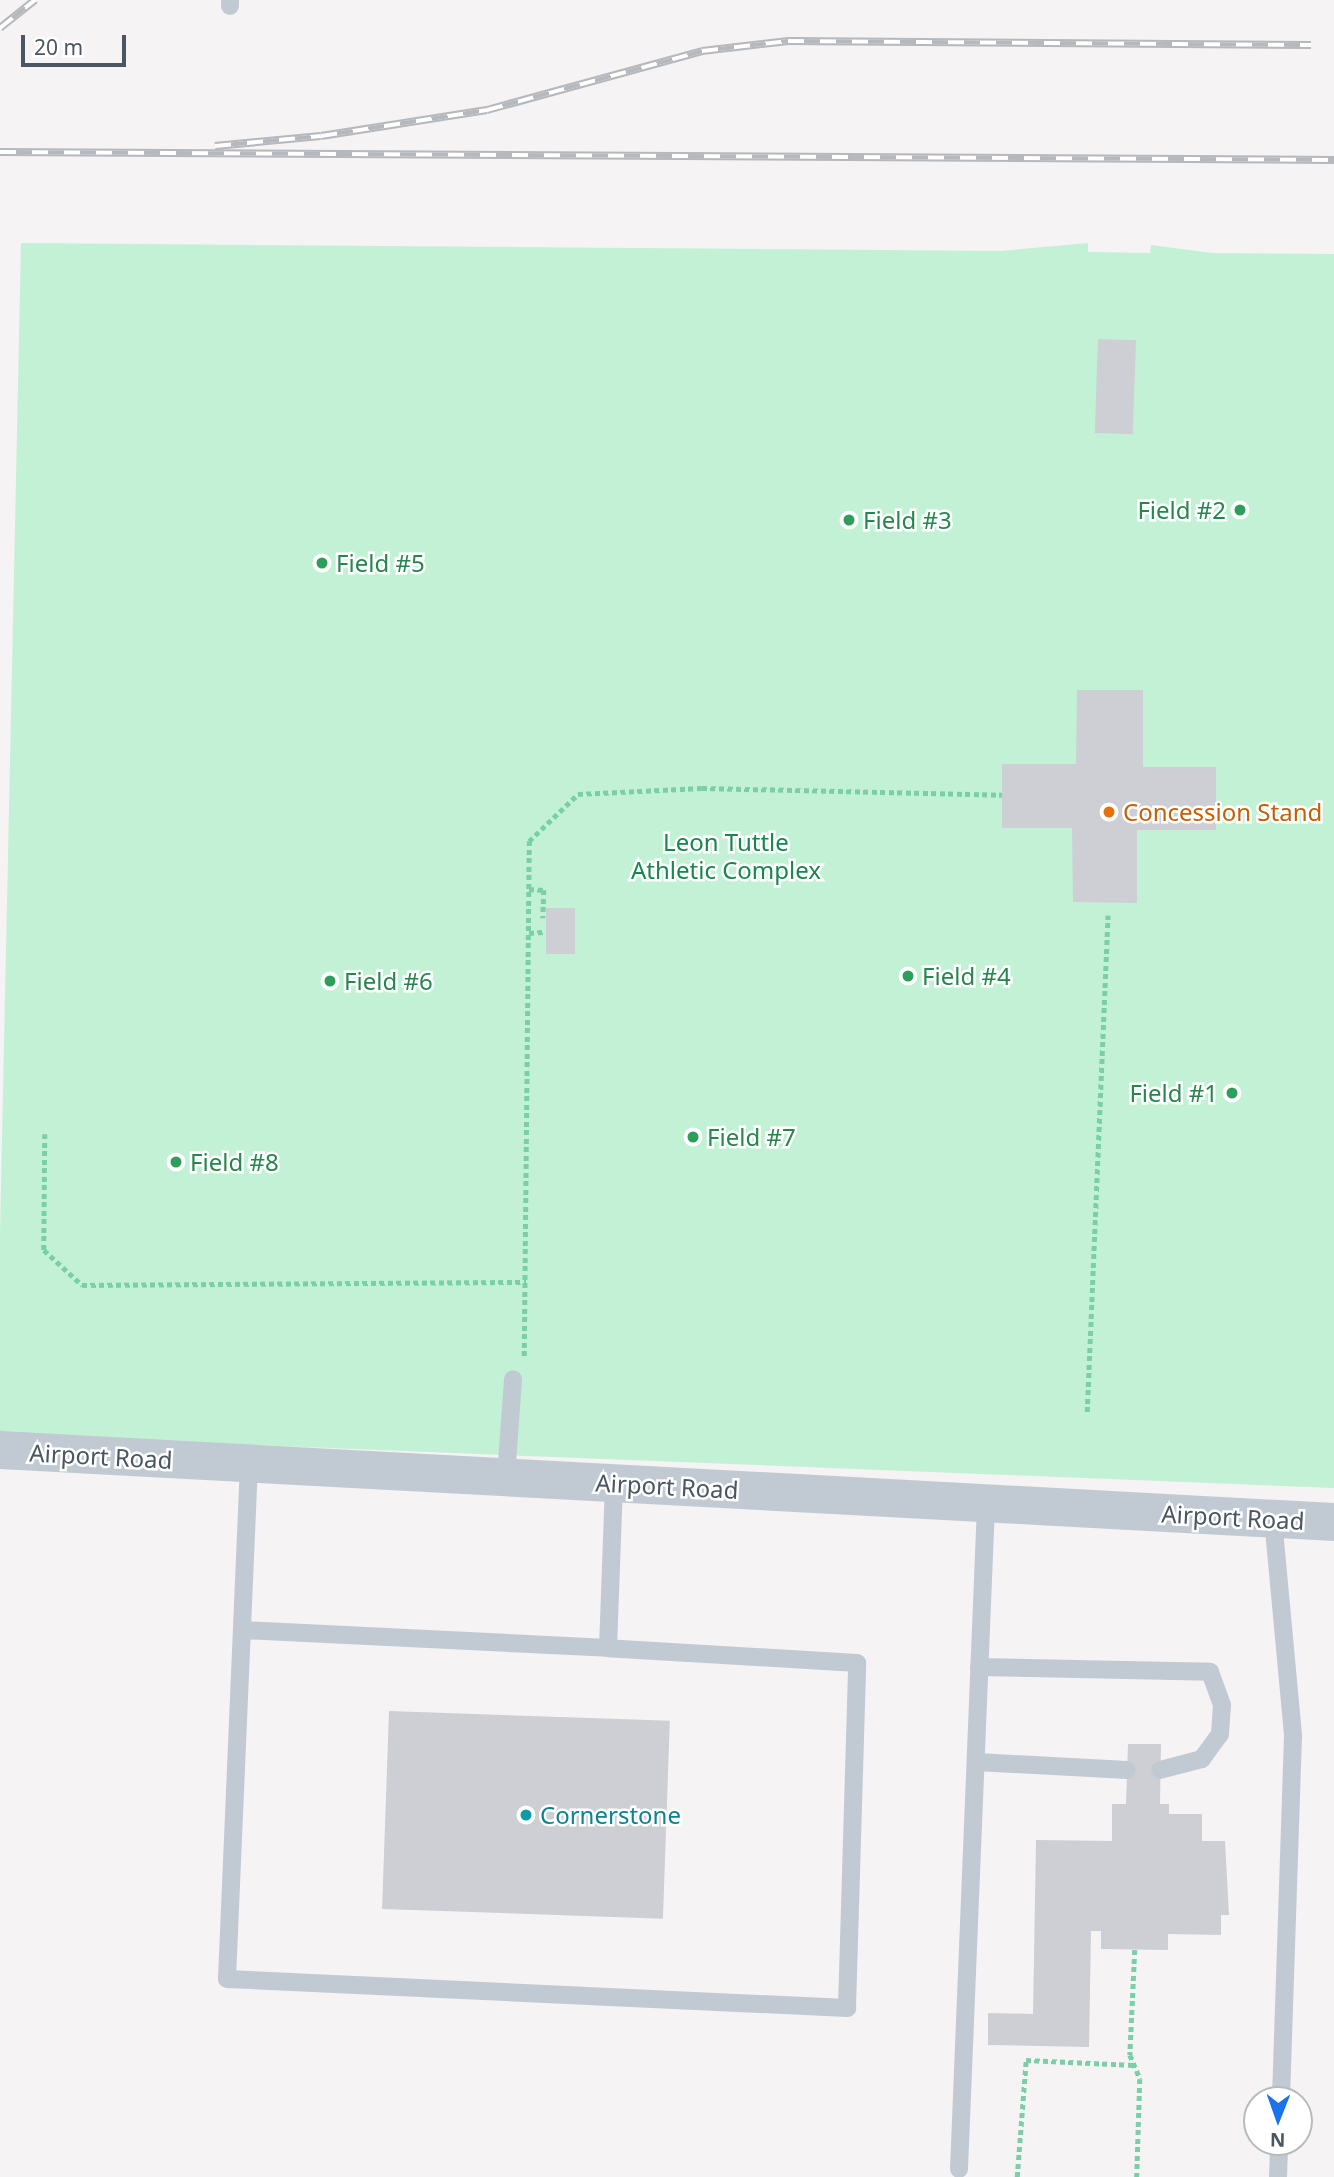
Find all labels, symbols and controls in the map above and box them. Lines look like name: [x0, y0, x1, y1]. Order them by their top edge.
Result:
scale bar: [24, 21, 130, 65]
text: 20 m: [34, 33, 83, 61]
place label: Field #2: [1137, 496, 1226, 524]
marker: Field #2: [1232, 502, 1248, 518]
place label: Field #3: [863, 506, 952, 534]
marker: Field #3: [841, 512, 857, 528]
place label: Field #5: [336, 549, 425, 577]
marker: Field #5: [314, 555, 330, 571]
place label: Concession Stand: [1123, 798, 1322, 826]
marker: Concession Stand: [1101, 804, 1117, 820]
park label: Leon Tuttle Athletic Complex: [631, 828, 821, 884]
place label: Field #4: [922, 962, 1011, 990]
place label: Field #6: [344, 967, 433, 995]
marker: Field #4: [900, 968, 916, 984]
marker: Field #6: [322, 973, 338, 989]
place label: Field #1: [1129, 1079, 1218, 1107]
marker: Field #1: [1224, 1085, 1240, 1101]
place label: Field #7: [707, 1123, 796, 1151]
marker: Field #7: [685, 1129, 701, 1145]
place label: Field #8: [190, 1148, 279, 1176]
marker: Field #8: [168, 1154, 184, 1170]
street label: Airport Road: [29, 1438, 173, 1474]
street label: Airport Road: [595, 1468, 739, 1504]
street label: Airport Road: [1161, 1499, 1305, 1535]
place label: Cornerstone: [540, 1801, 681, 1829]
marker: Cornerstone: [518, 1807, 534, 1823]
north arrow: [1243, 2086, 1313, 2156]
text: N: [1270, 2127, 1286, 2153]

